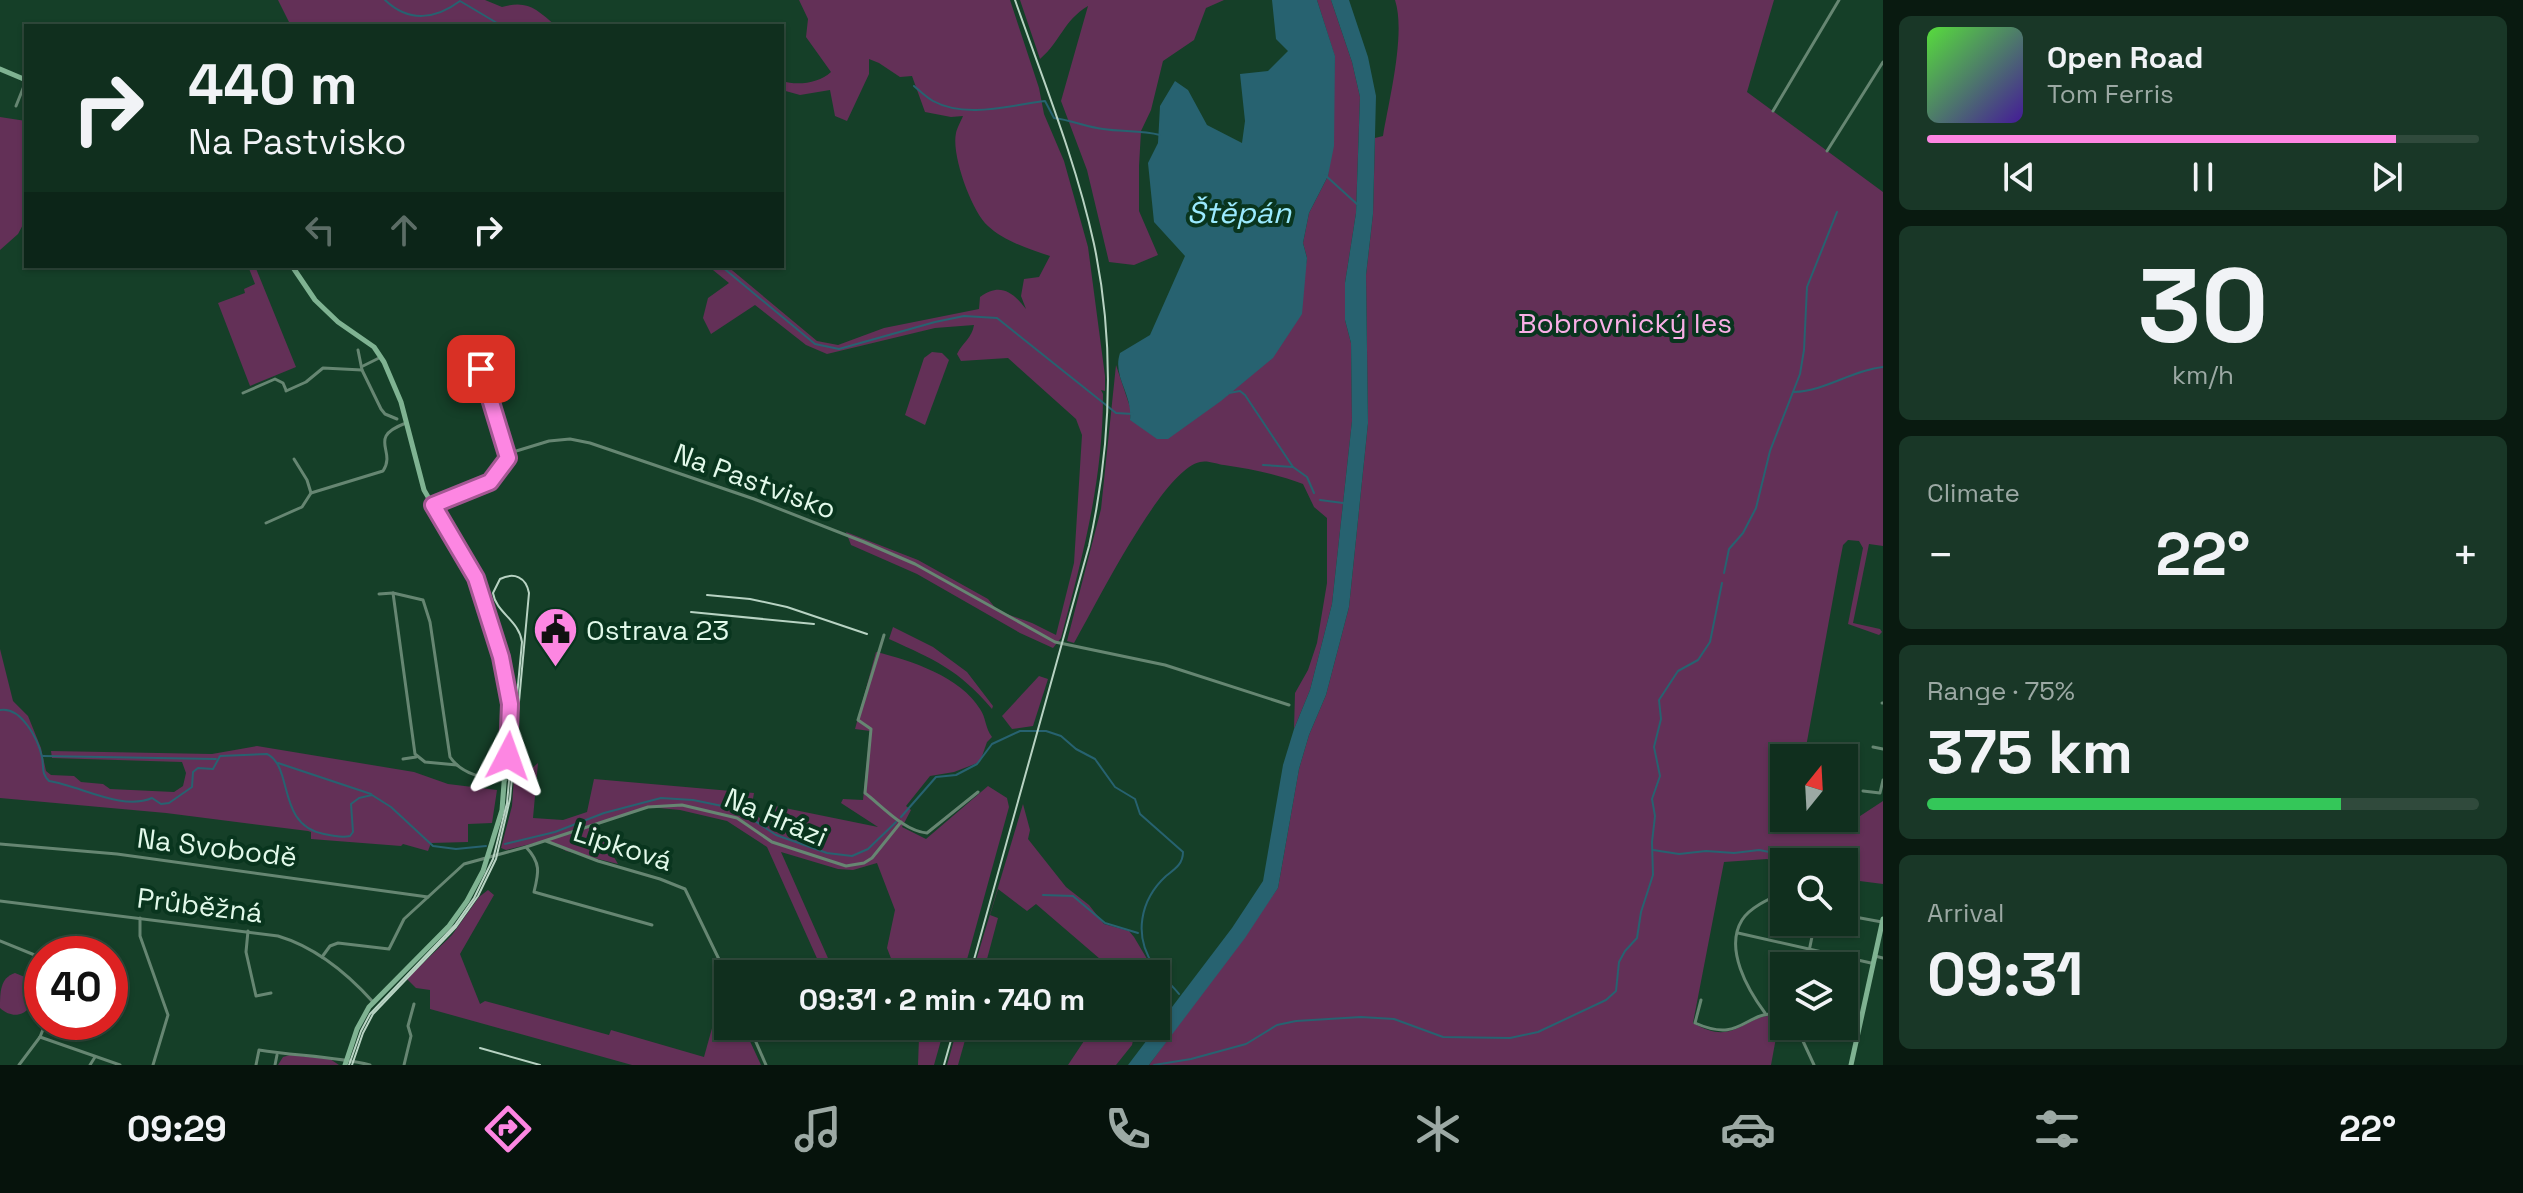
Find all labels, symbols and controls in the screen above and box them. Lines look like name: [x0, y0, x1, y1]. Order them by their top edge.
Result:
text: Open Road: [2047, 38, 2203, 77]
text: 440 m: [188, 49, 358, 120]
icon: right: [56, 56, 160, 160]
text: Tom Ferris: [2047, 77, 2174, 111]
text: Na Pastvisko: [188, 119, 407, 165]
icon: previous: [1997, 155, 2041, 199]
icon: pause: [2181, 155, 2225, 199]
icon: next: [2365, 155, 2409, 199]
water label: Štěpán: [1187, 193, 1292, 232]
icon: left: [298, 208, 342, 252]
icon: ahead: [382, 208, 426, 252]
icon: right: [466, 208, 510, 252]
text: 30: [2138, 240, 2268, 372]
park label: Bobrovnický les: [1518, 305, 1732, 341]
pin: [447, 335, 515, 403]
icon: arrive: [459, 347, 503, 391]
text: km/h: [2172, 358, 2234, 392]
street label: Na Pastvisko: [669, 435, 841, 527]
text: Climate: [1927, 476, 2020, 510]
text: 22°: [2156, 516, 2250, 593]
text: −: [1927, 527, 1954, 583]
text: +: [2452, 527, 2479, 583]
public building icon: Ostrava 23: [531, 606, 579, 669]
place label: Ostrava 23: [586, 612, 729, 648]
text: Range · 75%: [1927, 674, 2075, 708]
position arrow: [466, 714, 550, 798]
text: 375 km: [1927, 714, 2133, 791]
north arrow: [1770, 744, 1858, 832]
map controls: [1770, 744, 1858, 1040]
street label: Na Hrázi: [719, 779, 833, 855]
street label: Lipková: [569, 813, 677, 879]
street label: Na Svobodě: [135, 819, 299, 875]
button: search: [1770, 848, 1858, 936]
street label: Průběžná: [135, 879, 265, 931]
text: Arrival: [1927, 896, 2004, 930]
speed limit sign: 40: [24, 936, 128, 1040]
text: 09:31: [1927, 936, 2083, 1013]
button: layers: [1770, 952, 1858, 1040]
text: 09:31 · 2 min · 740 m: [799, 980, 1085, 1019]
icon: directions: [480, 1101, 536, 1157]
icon: music: [790, 1101, 846, 1157]
icon: phone: [1100, 1101, 1156, 1157]
icon: climate: [1410, 1101, 1466, 1157]
icon: car: [1720, 1101, 1776, 1157]
icon: filters: [2029, 1101, 2085, 1157]
text: 09:29: [127, 1106, 227, 1152]
text: 22°: [2339, 1106, 2396, 1152]

